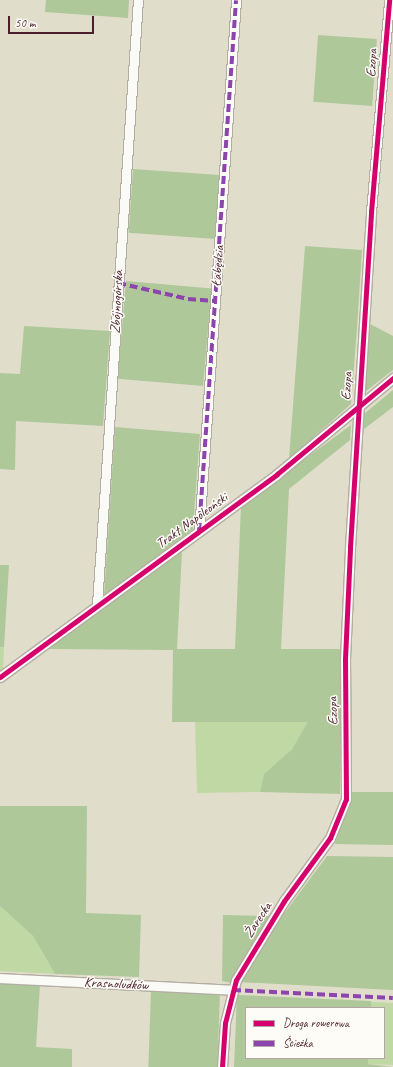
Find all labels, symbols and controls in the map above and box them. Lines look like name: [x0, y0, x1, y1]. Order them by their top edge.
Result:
scale bar: [10, 8, 96, 34]
text: 50 m: [15, 15, 35, 31]
street label: Ezopa: [363, 48, 381, 78]
street label: Łabędzia: [208, 245, 228, 287]
street label: Zbójnogórska: [107, 270, 127, 334]
street label: Ezopa: [338, 371, 356, 401]
street label: Trakt Napoleoński: [153, 489, 231, 553]
street label: Ezopa: [324, 697, 342, 725]
street label: Żarecka: [240, 899, 276, 941]
street label: Krasnoludków: [83, 974, 149, 994]
legend: [245, 1007, 385, 1059]
text: Droga rowerowa: [283, 1015, 349, 1031]
text: Ścieżka: [283, 1035, 313, 1051]

